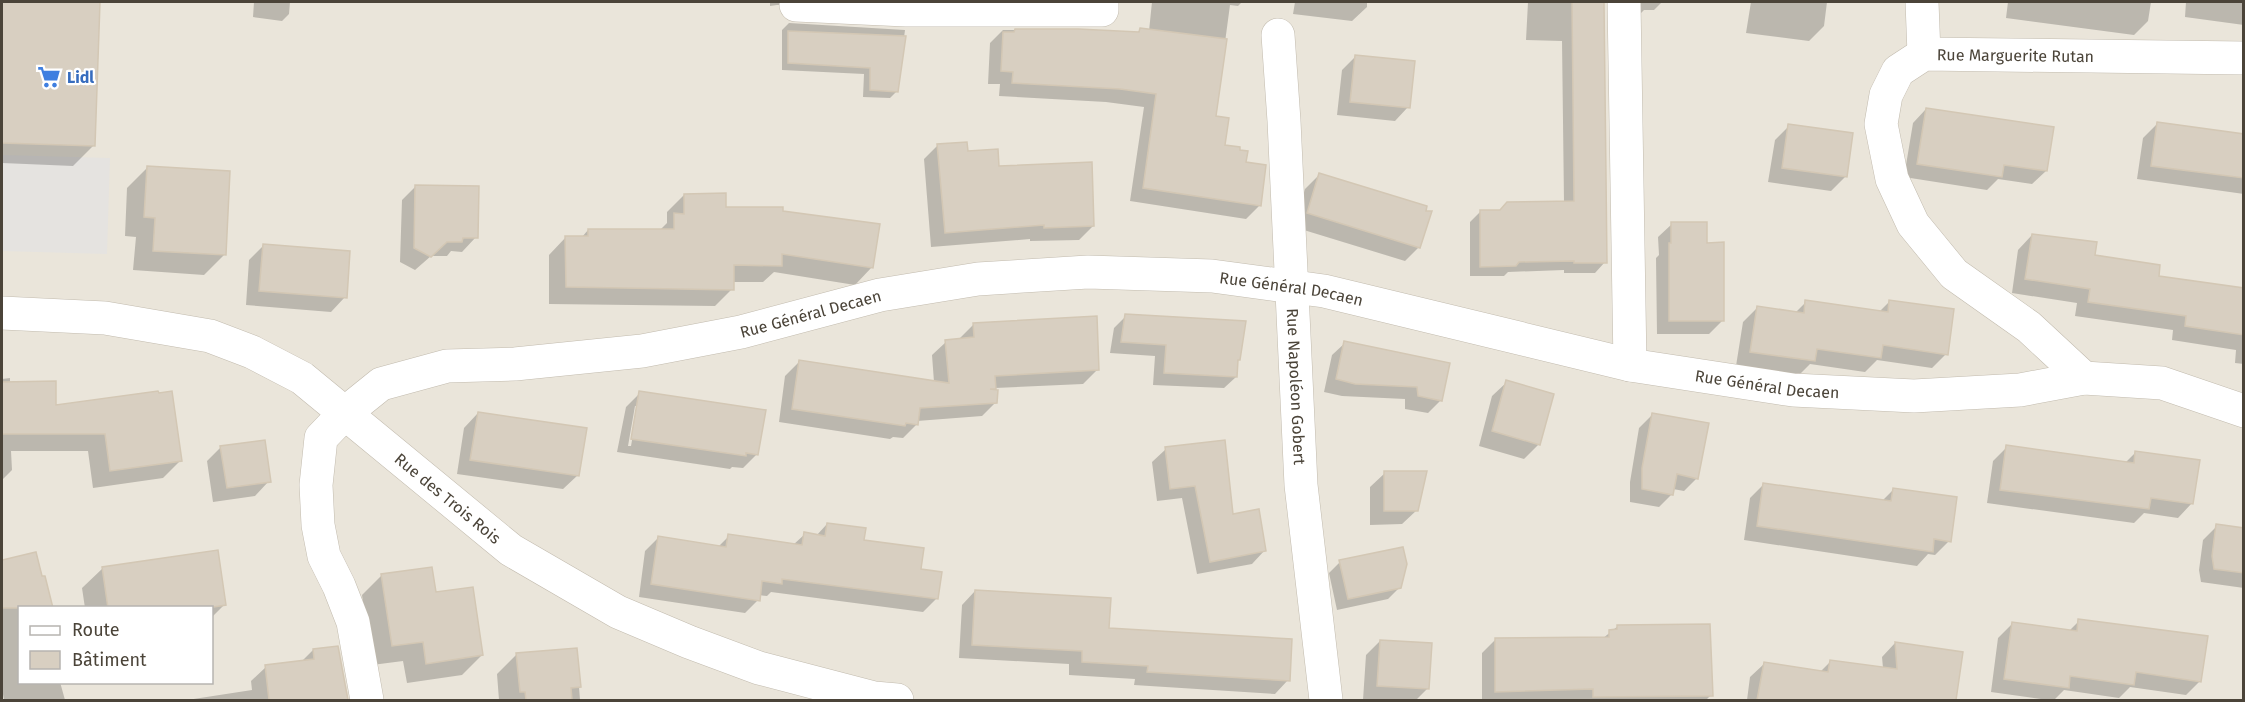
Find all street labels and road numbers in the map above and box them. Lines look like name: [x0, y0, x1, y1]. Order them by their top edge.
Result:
street label: Rue Marguerite Rutan: [1937, 45, 2094, 66]
street label: Rue Général Decaen: [1218, 268, 1365, 310]
street label: Rue Général Decaen: [738, 286, 883, 342]
street label: Rue Napoléon Gobert: [1283, 308, 1309, 465]
street label: Rue Général Decaen: [1694, 366, 1840, 402]
street label: Rue des Trois Rois: [391, 449, 505, 548]

